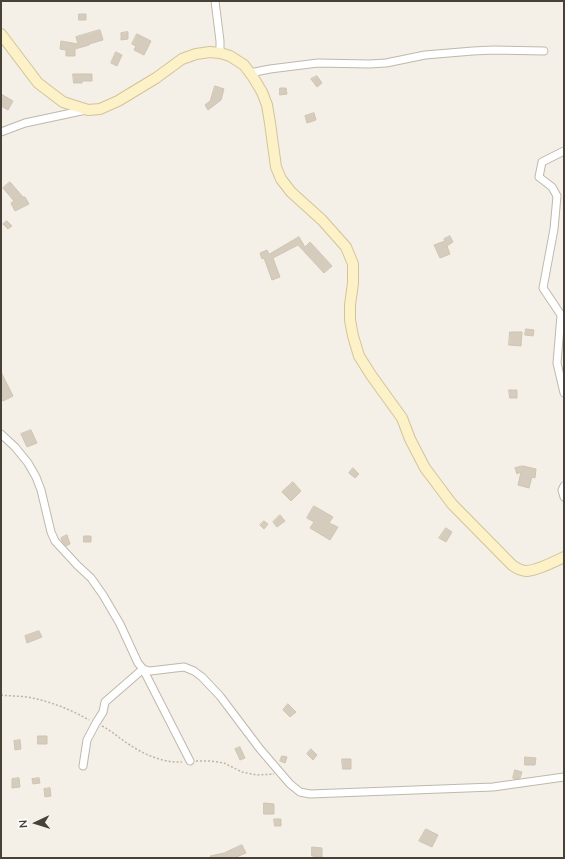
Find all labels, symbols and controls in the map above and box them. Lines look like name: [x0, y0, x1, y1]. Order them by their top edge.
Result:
north arrow: [16, 803, 56, 843]
text: N: [16, 819, 31, 829]

